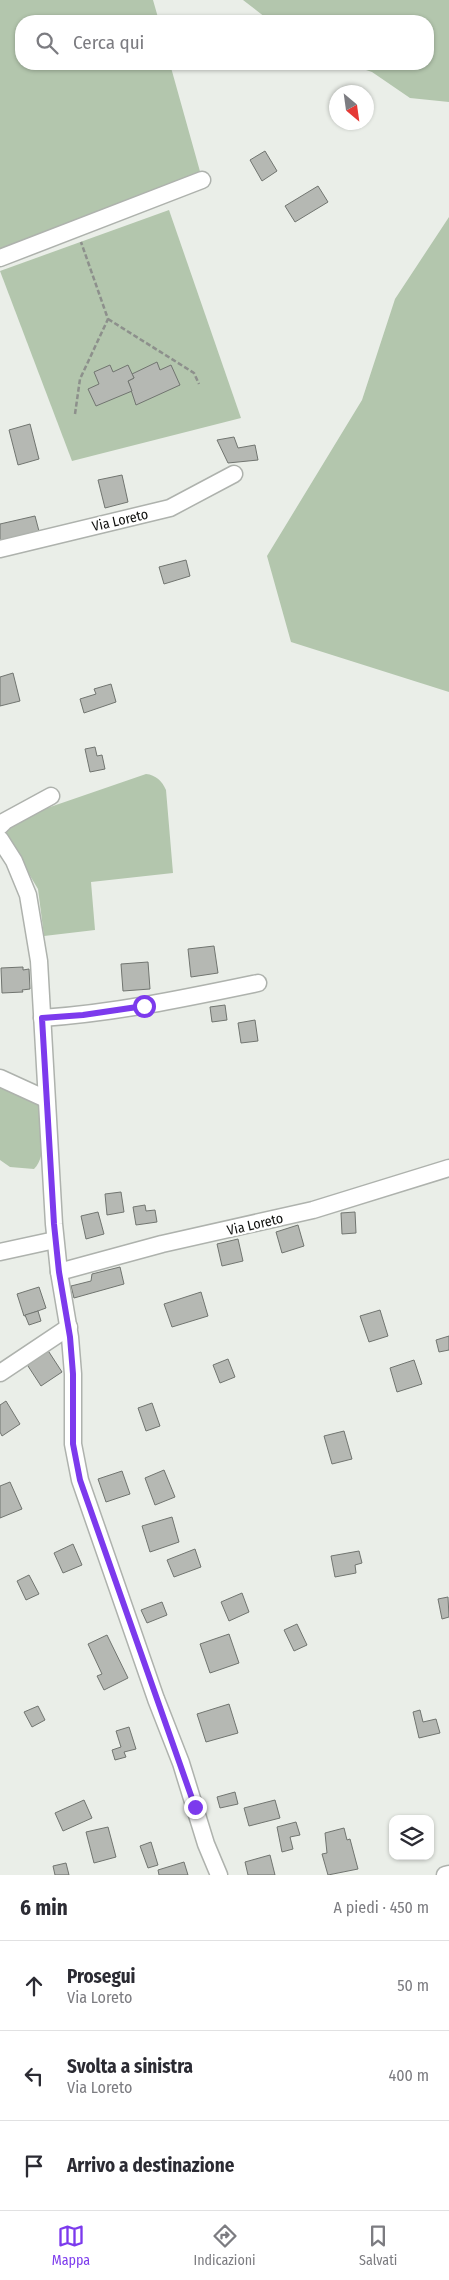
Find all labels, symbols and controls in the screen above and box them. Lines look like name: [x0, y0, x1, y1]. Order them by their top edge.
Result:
search box: [15, 15, 434, 70]
icon: search: [33, 29, 61, 57]
text: Cerca qui: [73, 31, 144, 54]
north arrow: [329, 85, 374, 130]
street label: Via Loreto: [90, 506, 150, 535]
route start: [133, 995, 156, 1018]
street label: Via Loreto: [225, 1210, 285, 1239]
route end: [184, 1796, 207, 1819]
map controls: [389, 1815, 434, 1860]
button: layers: [389, 1815, 434, 1860]
text: 6 min: [20, 1895, 68, 1921]
text: A piedi · 450 m: [334, 1898, 429, 1917]
text: Prosegui: [67, 1965, 136, 1988]
icon: ahead: [20, 1972, 48, 2000]
text: 50 m: [397, 1976, 429, 1995]
text: Via Loreto: [67, 1988, 132, 2007]
text: Svolta a sinistra: [67, 2055, 193, 2078]
icon: left: [20, 2062, 48, 2090]
text: 400 m: [389, 2066, 429, 2085]
text: Via Loreto: [67, 2078, 132, 2097]
icon: arrive: [20, 2152, 48, 2180]
text: Arrivo a destinazione: [67, 2154, 234, 2177]
tab: Mappa: [52, 2222, 90, 2269]
tab: Indicazioni: [194, 2222, 256, 2269]
tab: Salvati: [359, 2222, 397, 2269]

